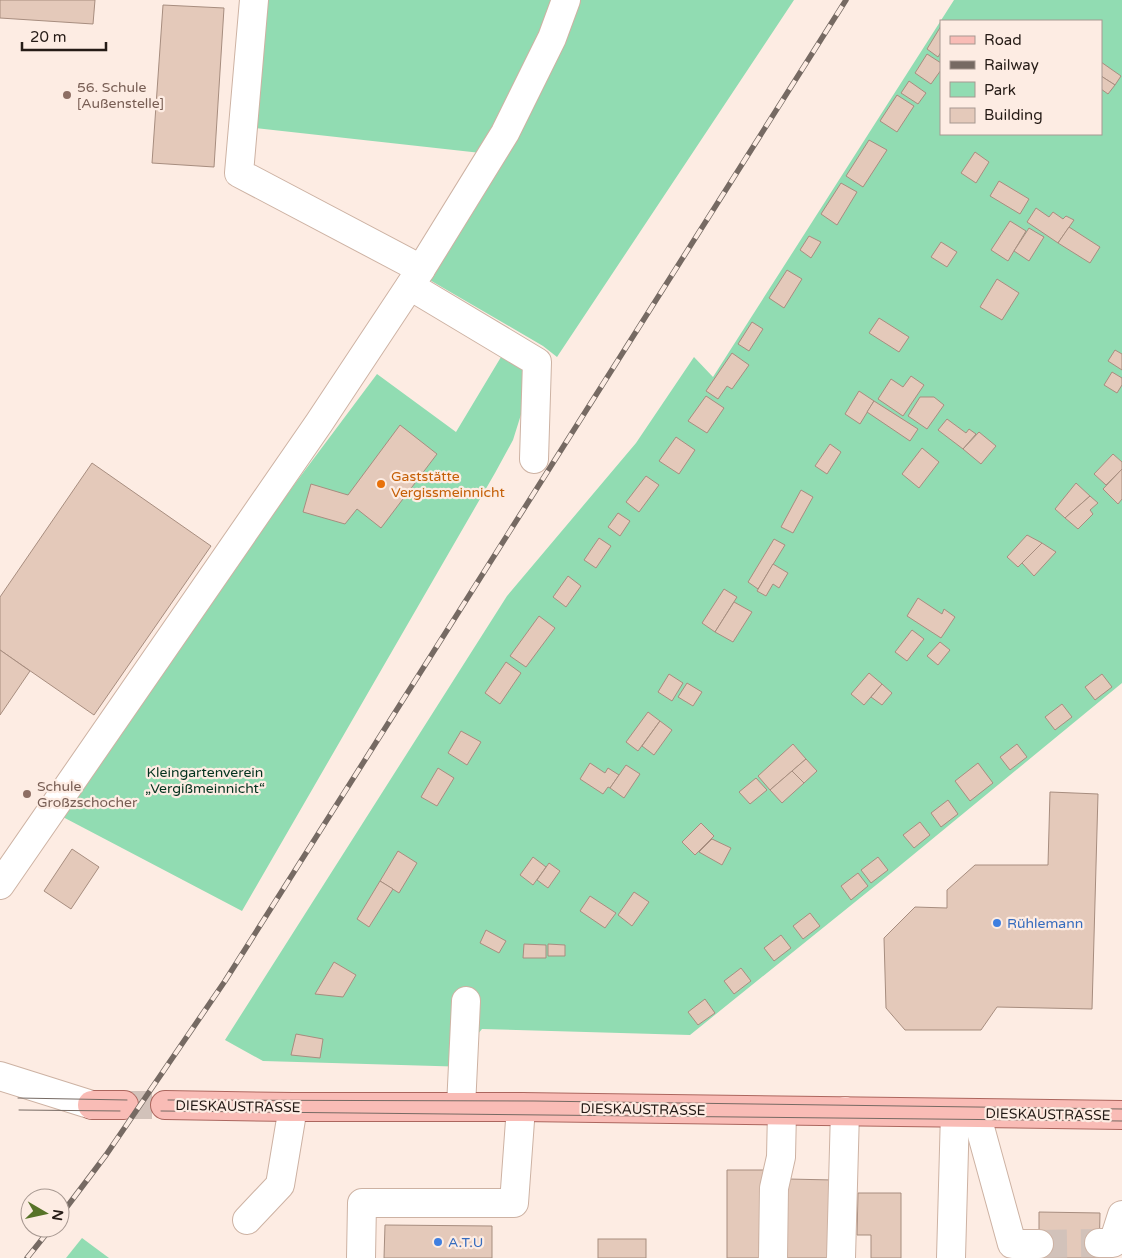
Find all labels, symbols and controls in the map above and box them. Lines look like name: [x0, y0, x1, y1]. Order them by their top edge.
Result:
scale bar: [22, 20, 106, 52]
legend: [940, 20, 1102, 135]
text: 20 m: [30, 28, 67, 46]
text: Road: [984, 31, 1022, 49]
text: Railway: [984, 56, 1039, 74]
place label: 56. Schule [Außenstelle]: [77, 79, 164, 112]
text: Park: [984, 81, 1016, 99]
marker: 56. Schule [Außenstelle]: [61, 89, 73, 101]
text: Building: [984, 106, 1043, 124]
place label: Gaststätte Vergissmeinnicht: [391, 468, 505, 501]
marker: Gaststätte Vergissmeinnicht: [375, 478, 387, 490]
park label: Kleingartenverein „Vergißmeinnicht“: [145, 764, 265, 797]
place label: Schule Großzschocher: [37, 778, 138, 811]
marker: Schule Großzschocher: [21, 788, 33, 800]
place label: Rühlemann: [1007, 915, 1083, 932]
marker: Rühlemann: [991, 917, 1003, 929]
street label: DIESKAUSTRASSE: [175, 1097, 301, 1116]
street label: DIESKAUSTRASSE: [580, 1100, 706, 1119]
street label: DIESKAUSTRASSE: [985, 1105, 1111, 1124]
north arrow: [20, 1188, 70, 1238]
text: N: [48, 1208, 67, 1222]
place label: A.T.U: [448, 1234, 483, 1251]
marker: A.T.U: [432, 1236, 444, 1248]

